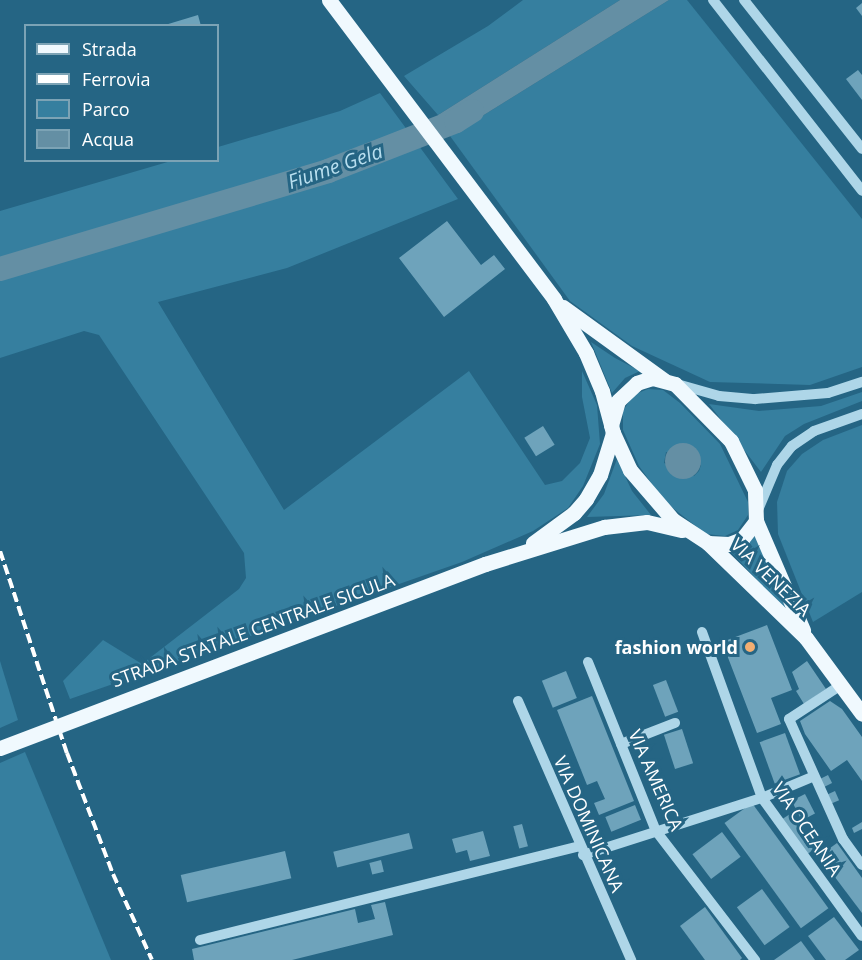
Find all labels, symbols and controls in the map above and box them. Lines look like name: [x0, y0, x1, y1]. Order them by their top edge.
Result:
legend: [24, 24, 219, 162]
text: Strada: [82, 37, 137, 61]
text: Ferrovia: [82, 67, 150, 91]
text: Parco: [82, 97, 130, 121]
text: Acqua: [82, 127, 134, 151]
water label: Fiume Gela: [284, 139, 386, 193]
street label: VIA VENEZIA: [727, 534, 815, 620]
street label: STRADA STATALE CENTRALE SICULA: [109, 569, 397, 691]
place label: fashion world: [615, 636, 738, 658]
marker: fashion world: [743, 640, 757, 654]
street label: VIA AMERICA: [624, 726, 688, 834]
street label: VIA DOMINICANA: [549, 753, 629, 895]
street label: VIA OCEANIA: [768, 778, 846, 880]

